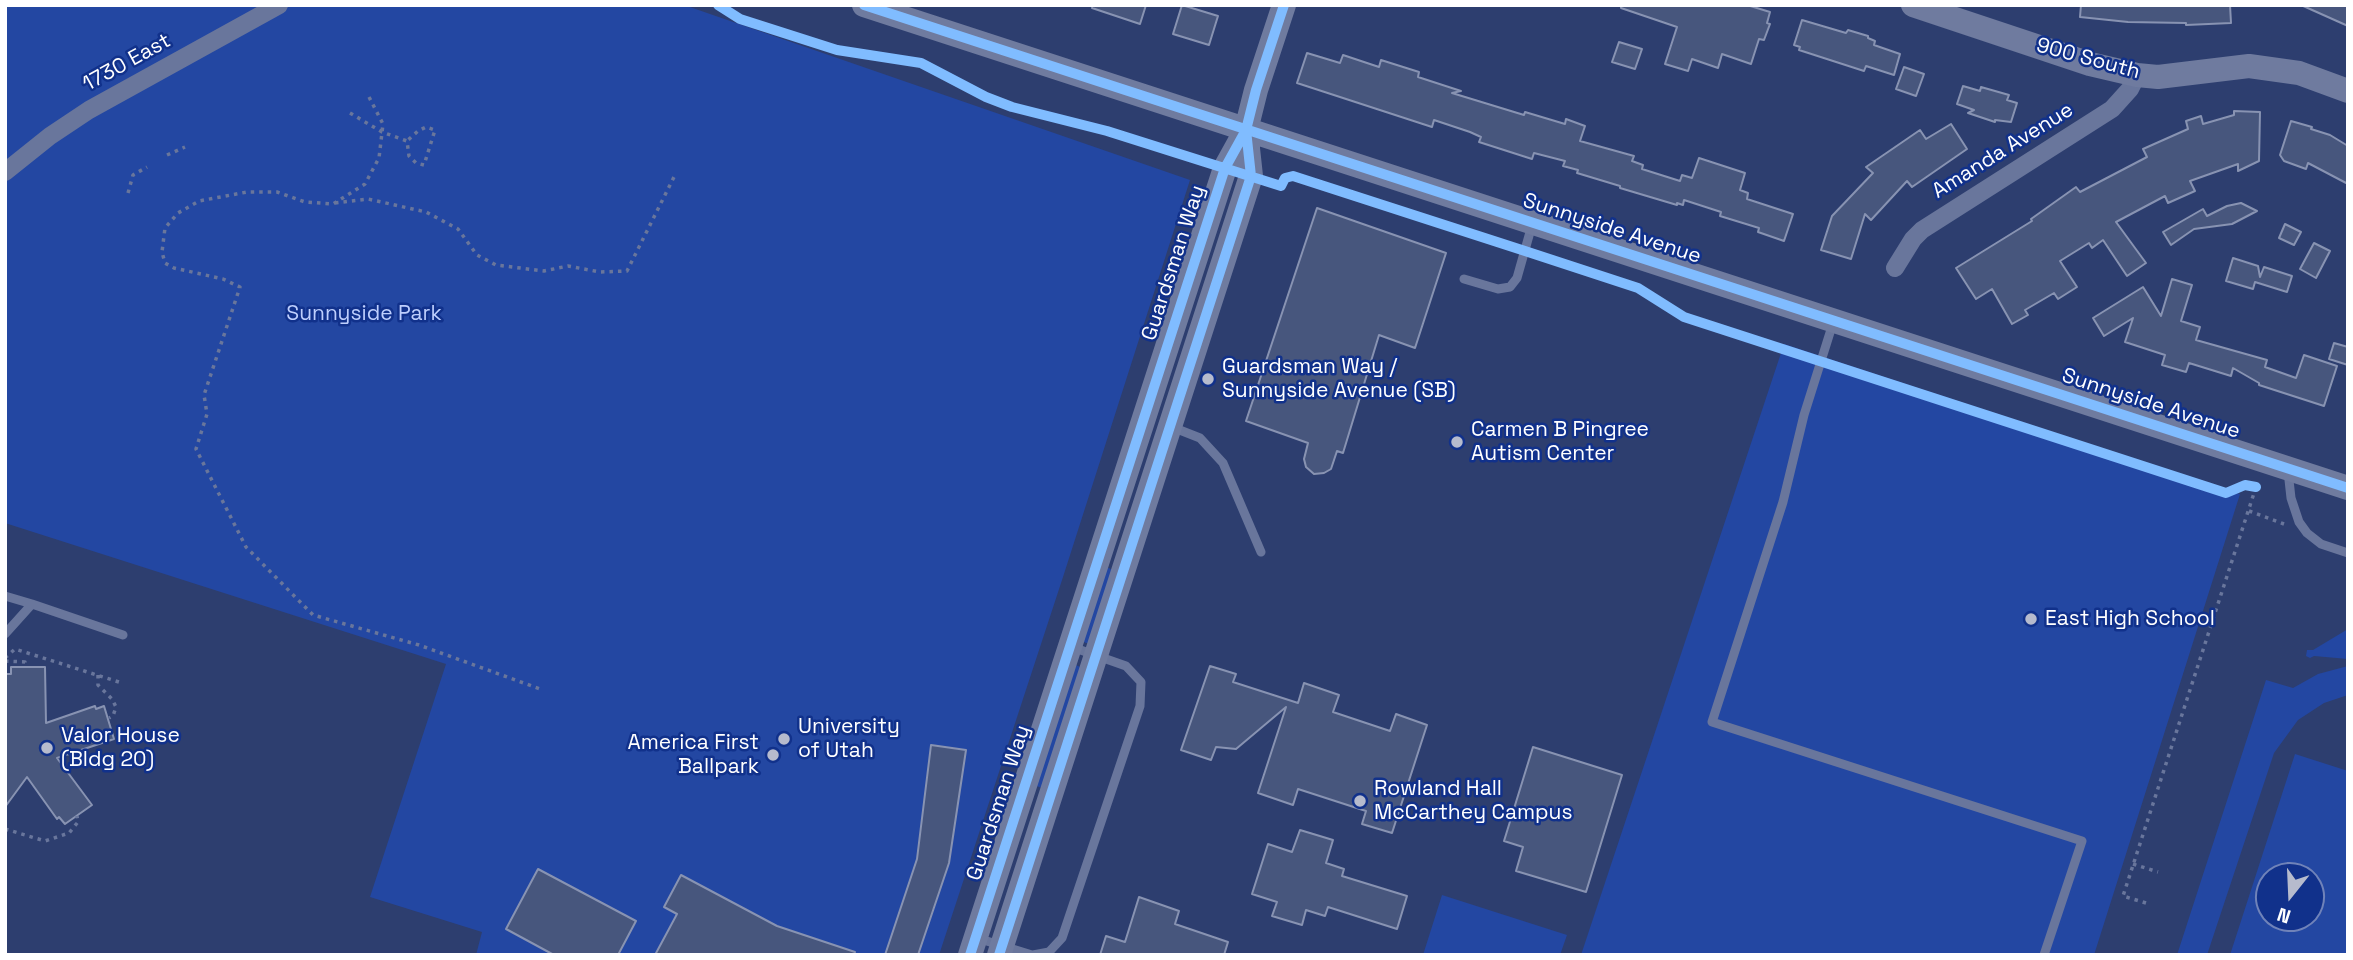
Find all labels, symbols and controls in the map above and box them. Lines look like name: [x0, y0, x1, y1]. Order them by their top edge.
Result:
street label: 1730 East: [79, 29, 175, 97]
street label: 900 South: [2033, 33, 2143, 85]
street label: Amanda Avenue: [1928, 98, 2078, 204]
street label: Guardsman Way: [1137, 182, 1211, 344]
street label: Sunnyside Avenue: [1520, 188, 1704, 270]
park label: Sunnyside Park: [286, 301, 442, 327]
place label: Guardsman Way / Sunnyside Avenue (SB): [1222, 354, 1456, 404]
street label: Sunnyside Avenue: [2059, 363, 2243, 445]
marker: Guardsman Way / Sunnyside Avenue (SB): [1200, 371, 1216, 387]
place label: Carmen B Pingree Autism Center: [1471, 417, 1649, 467]
marker: Carmen B Pingree Autism Center: [1449, 434, 1465, 450]
place label: East High School: [2045, 606, 2215, 632]
marker: East High School: [2023, 611, 2039, 627]
place label: University of Utah: [798, 714, 900, 764]
street label: Guardsman Way: [962, 722, 1036, 884]
place label: Valor House (Bldg 20): [61, 723, 180, 773]
place label: America First Ballpark: [628, 730, 759, 780]
marker: University of Utah: [776, 731, 792, 747]
marker: Valor House (Bldg 20): [39, 740, 55, 756]
marker: America First Ballpark: [765, 747, 781, 763]
place label: Rowland Hall McCarthey Campus: [1374, 776, 1572, 826]
marker: Rowland Hall McCarthey Campus: [1352, 793, 1368, 809]
north arrow: [2255, 862, 2325, 932]
text: N: [2274, 902, 2294, 929]

